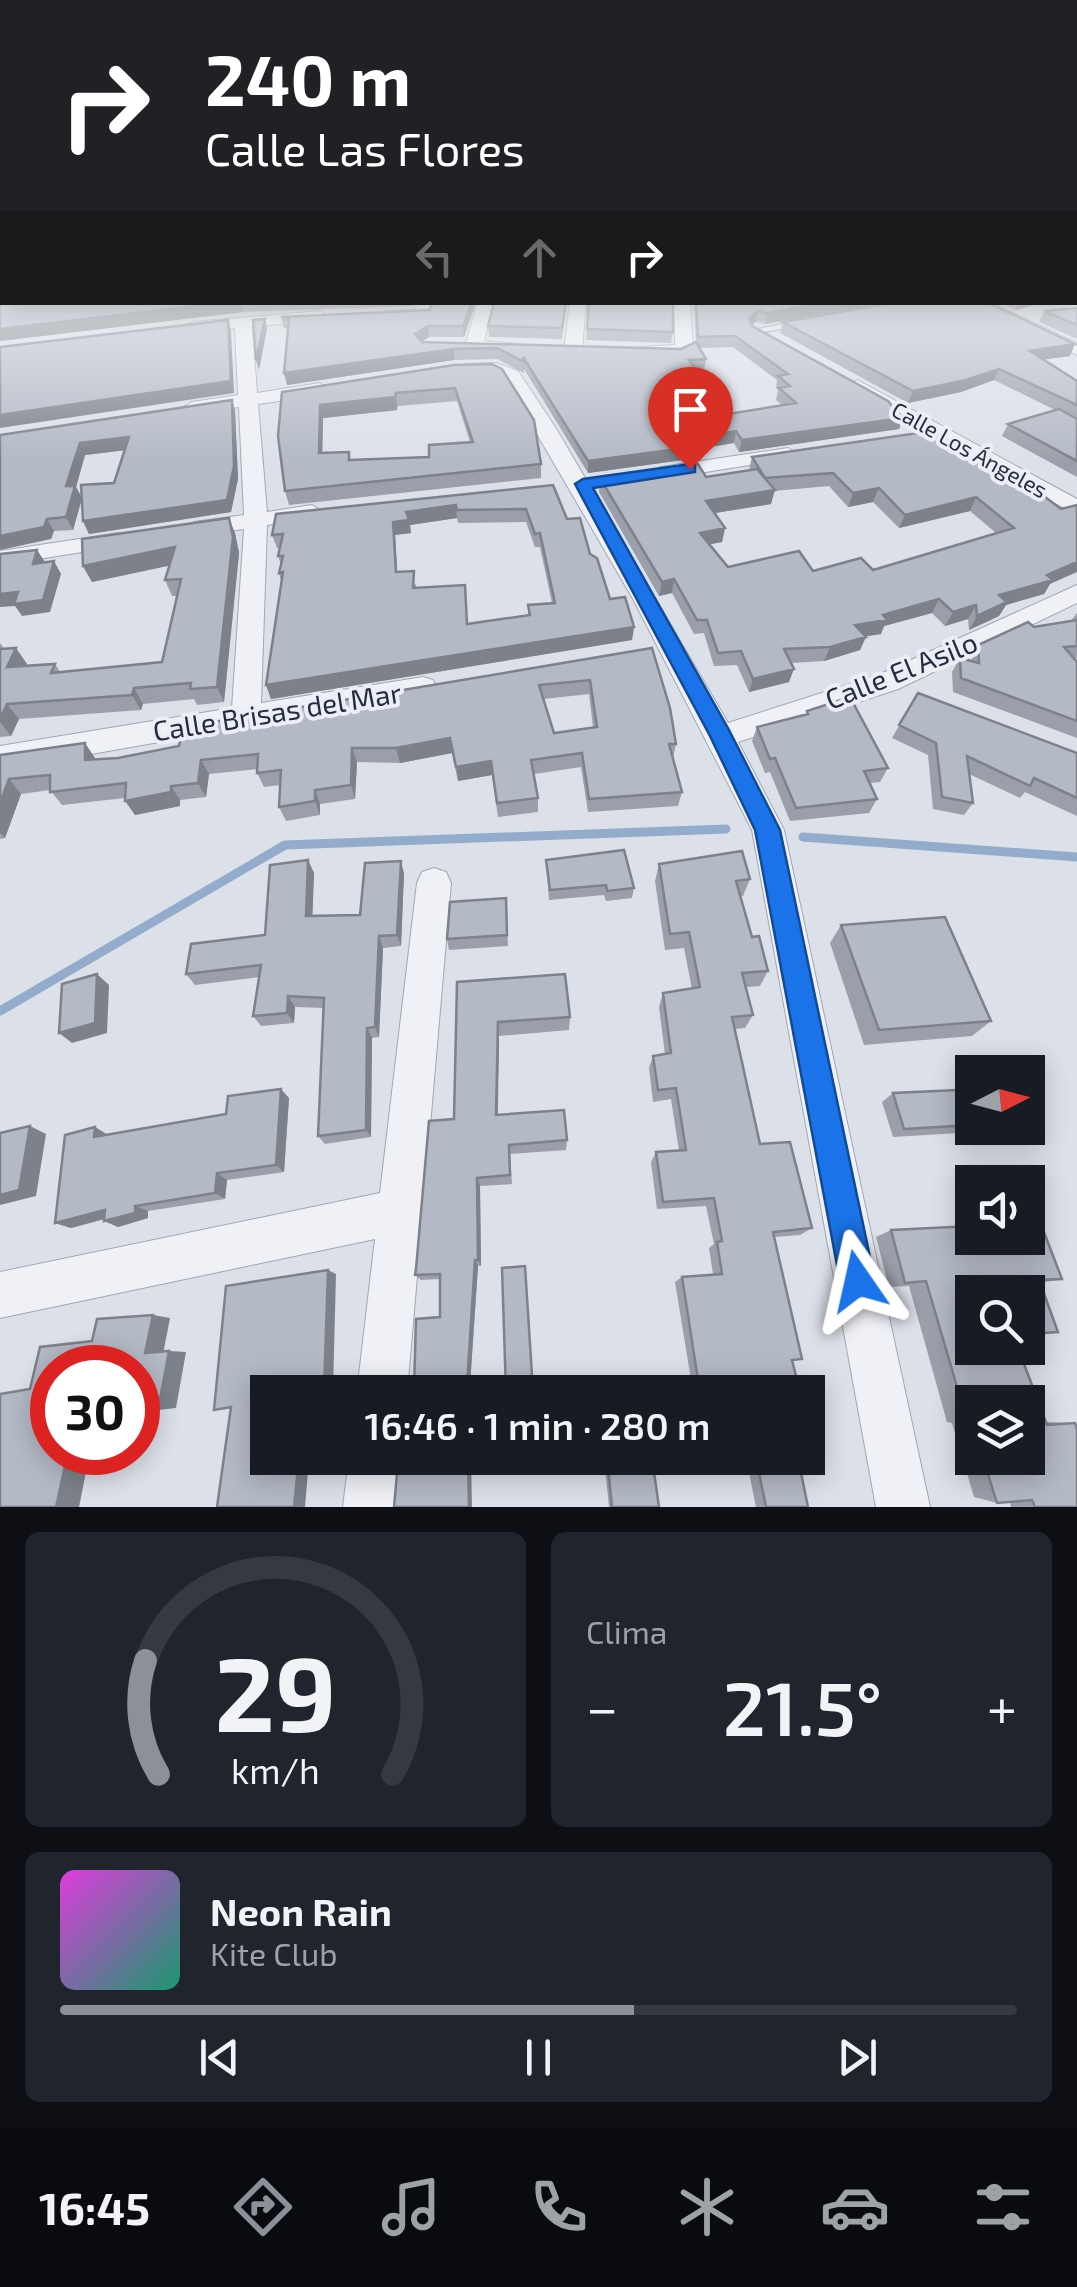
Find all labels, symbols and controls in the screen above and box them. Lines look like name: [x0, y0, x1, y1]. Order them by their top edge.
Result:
text: 240 m: [205, 36, 411, 120]
icon: right: [40, 40, 170, 170]
text: Calle Las Flores: [205, 121, 525, 175]
icon: left: [407, 230, 462, 285]
icon: ahead: [512, 230, 567, 285]
icon: right: [617, 230, 672, 285]
pin: [648, 367, 733, 470]
icon: arrive: [663, 382, 718, 437]
street label: Calle Los Ángeles: [888, 396, 1052, 502]
street label: Calle El Asilo: [820, 624, 982, 716]
street label: Calle Brisas del Mar: [150, 675, 404, 747]
north arrow: [955, 1055, 1045, 1145]
map controls: [955, 1055, 1045, 1475]
button: sound: [955, 1165, 1045, 1255]
position arrow: [806, 1229, 910, 1333]
button: search: [955, 1275, 1045, 1365]
speed limit sign: 30: [30, 1345, 160, 1475]
button: layers: [955, 1385, 1045, 1475]
text: 16:46 · 1 min · 280 m: [365, 1402, 710, 1448]
text: Clima: [586, 1612, 667, 1650]
text: 29: [215, 1628, 336, 1753]
text: 21.5°: [723, 1661, 882, 1751]
text: −: [586, 1673, 618, 1739]
text: +: [987, 1673, 1017, 1739]
text: km/h: [231, 1748, 320, 1791]
text: Neon Rain: [210, 1888, 392, 1934]
text: Kite Club: [210, 1934, 338, 1972]
icon: previous: [192, 2030, 247, 2085]
icon: pause: [511, 2030, 566, 2085]
icon: next: [830, 2030, 885, 2085]
icon: directions: [228, 2172, 298, 2242]
icon: music: [376, 2172, 446, 2242]
icon: phone: [524, 2172, 594, 2242]
icon: climate: [672, 2172, 742, 2242]
icon: car: [820, 2172, 890, 2242]
icon: filters: [968, 2172, 1038, 2242]
text: 16:45: [39, 2180, 150, 2234]

